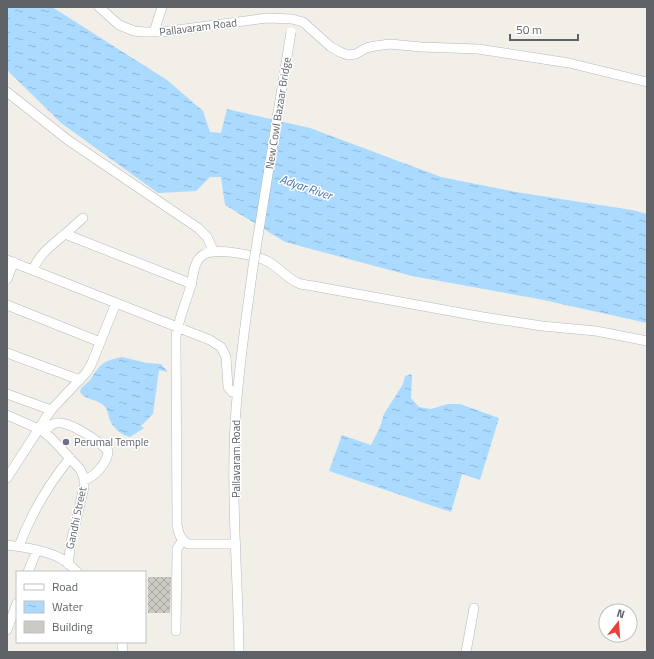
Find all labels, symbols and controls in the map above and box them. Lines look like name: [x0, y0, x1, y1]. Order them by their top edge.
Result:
street label: Pallavaram Road: [158, 14, 238, 40]
scale bar: [510, 16, 578, 42]
text: 50 m: [516, 20, 542, 39]
street label: New Cowl Bazaar Bridge: [261, 55, 295, 170]
water label: Adyar River: [277, 169, 337, 206]
street label: Pallavaram Road: [228, 420, 244, 498]
place label: Perumal Temple: [74, 434, 149, 450]
marker: Perumal Temple: [61, 437, 71, 447]
street label: Gandhi Street: [62, 485, 90, 551]
legend: [16, 571, 146, 643]
text: Road: [52, 577, 78, 596]
text: Water: [52, 597, 83, 616]
north arrow: [598, 603, 638, 643]
text: N: [615, 605, 627, 622]
text: Building: [52, 617, 93, 636]

